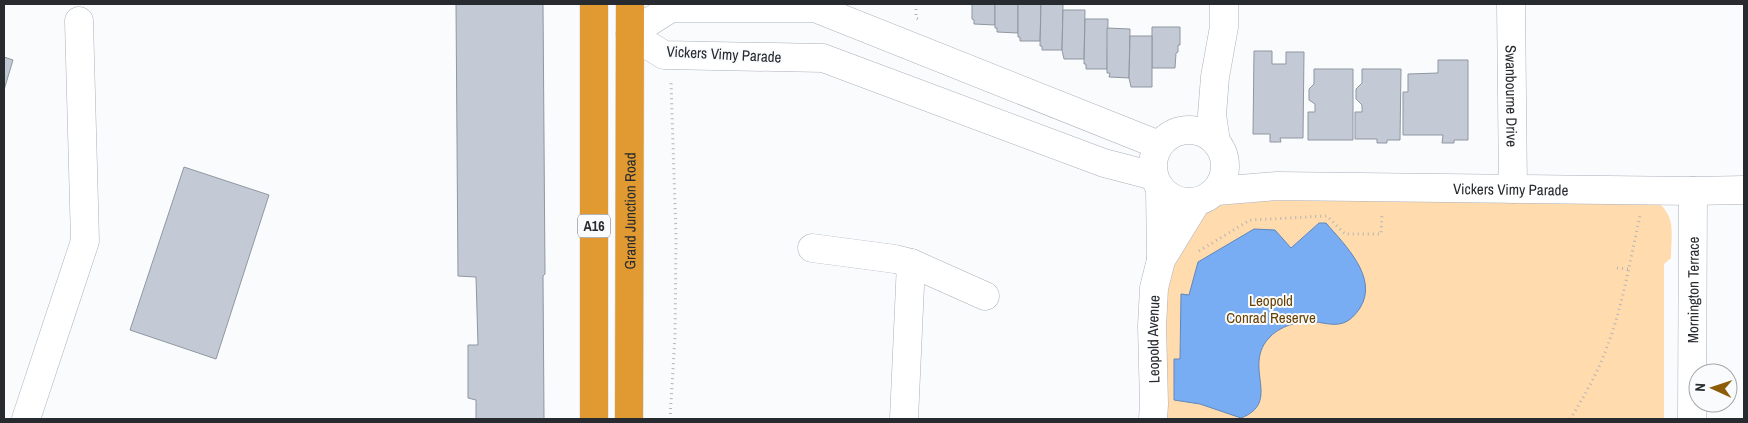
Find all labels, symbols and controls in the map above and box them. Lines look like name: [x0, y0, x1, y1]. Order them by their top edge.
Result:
street label: Vickers Vimy Parade: [666, 41, 782, 68]
street label: Swanbourne Drive: [1501, 45, 1523, 147]
street label: Grand Junction Road: [619, 152, 640, 270]
street label: Vickers Vimy Parade: [1453, 178, 1569, 200]
road number: A16: [578, 215, 610, 238]
street label: Mornington Terrace: [1682, 237, 1703, 343]
park label: Leopold Conrad Reserve: [1226, 290, 1316, 328]
street label: Leopold Avenue: [1141, 294, 1164, 383]
north arrow: [1688, 363, 1738, 413]
text: N: [1691, 383, 1709, 392]

